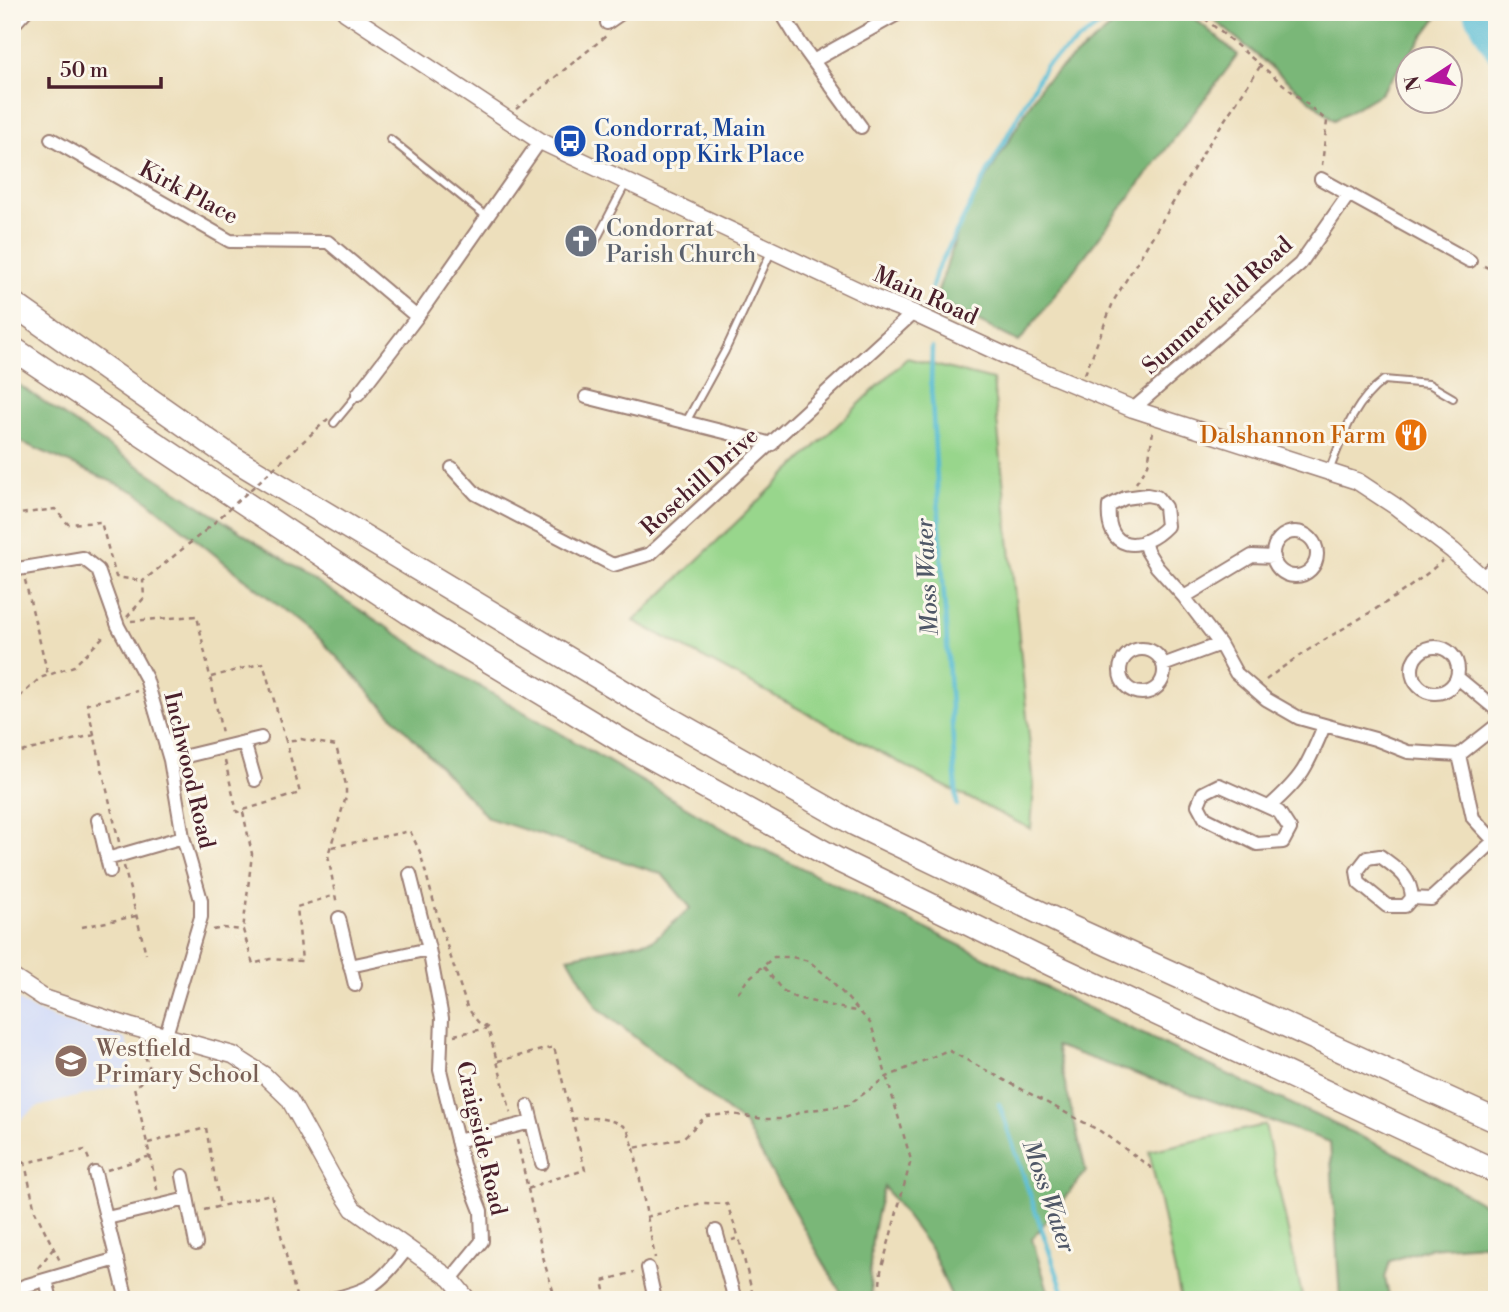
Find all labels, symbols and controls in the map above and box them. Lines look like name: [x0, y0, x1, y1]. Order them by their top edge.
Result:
scale bar: [49, 46, 161, 90]
north arrow: [1394, 46, 1464, 116]
text: 50 m: [60, 58, 108, 84]
text: N: [1400, 73, 1427, 93]
place label: Condorrat, Main Road opp Kirk Place: [594, 115, 805, 169]
bus stop icon: Condorrat, Main Road opp Kirk Place: [551, 122, 589, 160]
street label: Kirk Place: [134, 155, 243, 231]
place label: Condorrat Parish Church: [606, 215, 756, 269]
church icon: Condorrat Parish Church: [562, 222, 600, 260]
street label: Summerfield Road: [1137, 231, 1299, 381]
street label: Main Road: [869, 260, 982, 331]
restaurant icon: Dalshannon Farm: [1392, 416, 1430, 454]
street label: Rosehill Drive: [635, 422, 764, 542]
place label: Dalshannon Farm: [1200, 422, 1386, 450]
water label: Moss Water: [910, 517, 946, 637]
street label: Inchwood Road: [157, 689, 221, 851]
place label: Westfield Primary School: [95, 1035, 259, 1089]
school or university icon: Westfield Primary School: [52, 1042, 90, 1080]
street label: Craigside Road: [450, 1058, 512, 1218]
water label: Moss Water: [1015, 1136, 1082, 1258]

